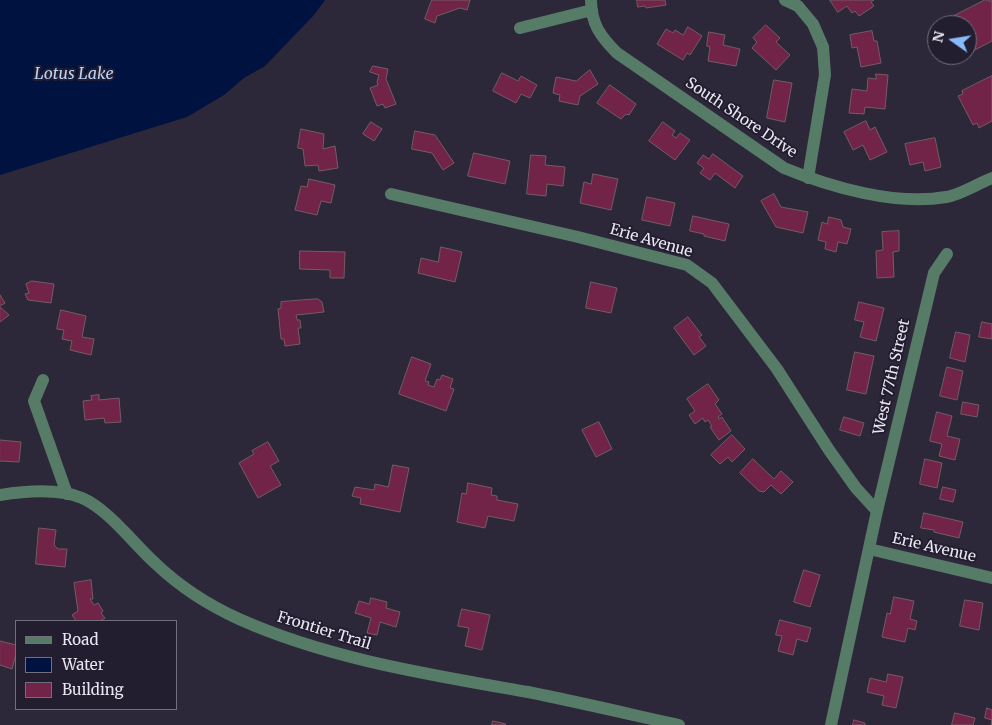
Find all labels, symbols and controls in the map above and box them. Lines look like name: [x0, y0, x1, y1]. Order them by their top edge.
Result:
north arrow: [927, 15, 977, 65]
text: N: [928, 29, 948, 44]
water label: Lotus Lake: [34, 64, 114, 84]
street label: South Shore Drive: [682, 74, 800, 162]
street label: Erie Avenue: [608, 221, 694, 261]
street label: West 77th Street: [870, 318, 914, 436]
street label: Erie Avenue: [890, 530, 978, 566]
street label: Frontier Trail: [275, 608, 373, 654]
legend: [15, 620, 178, 710]
text: Road: [62, 630, 98, 649]
text: Water: [62, 655, 104, 674]
text: Building: [62, 680, 124, 699]

